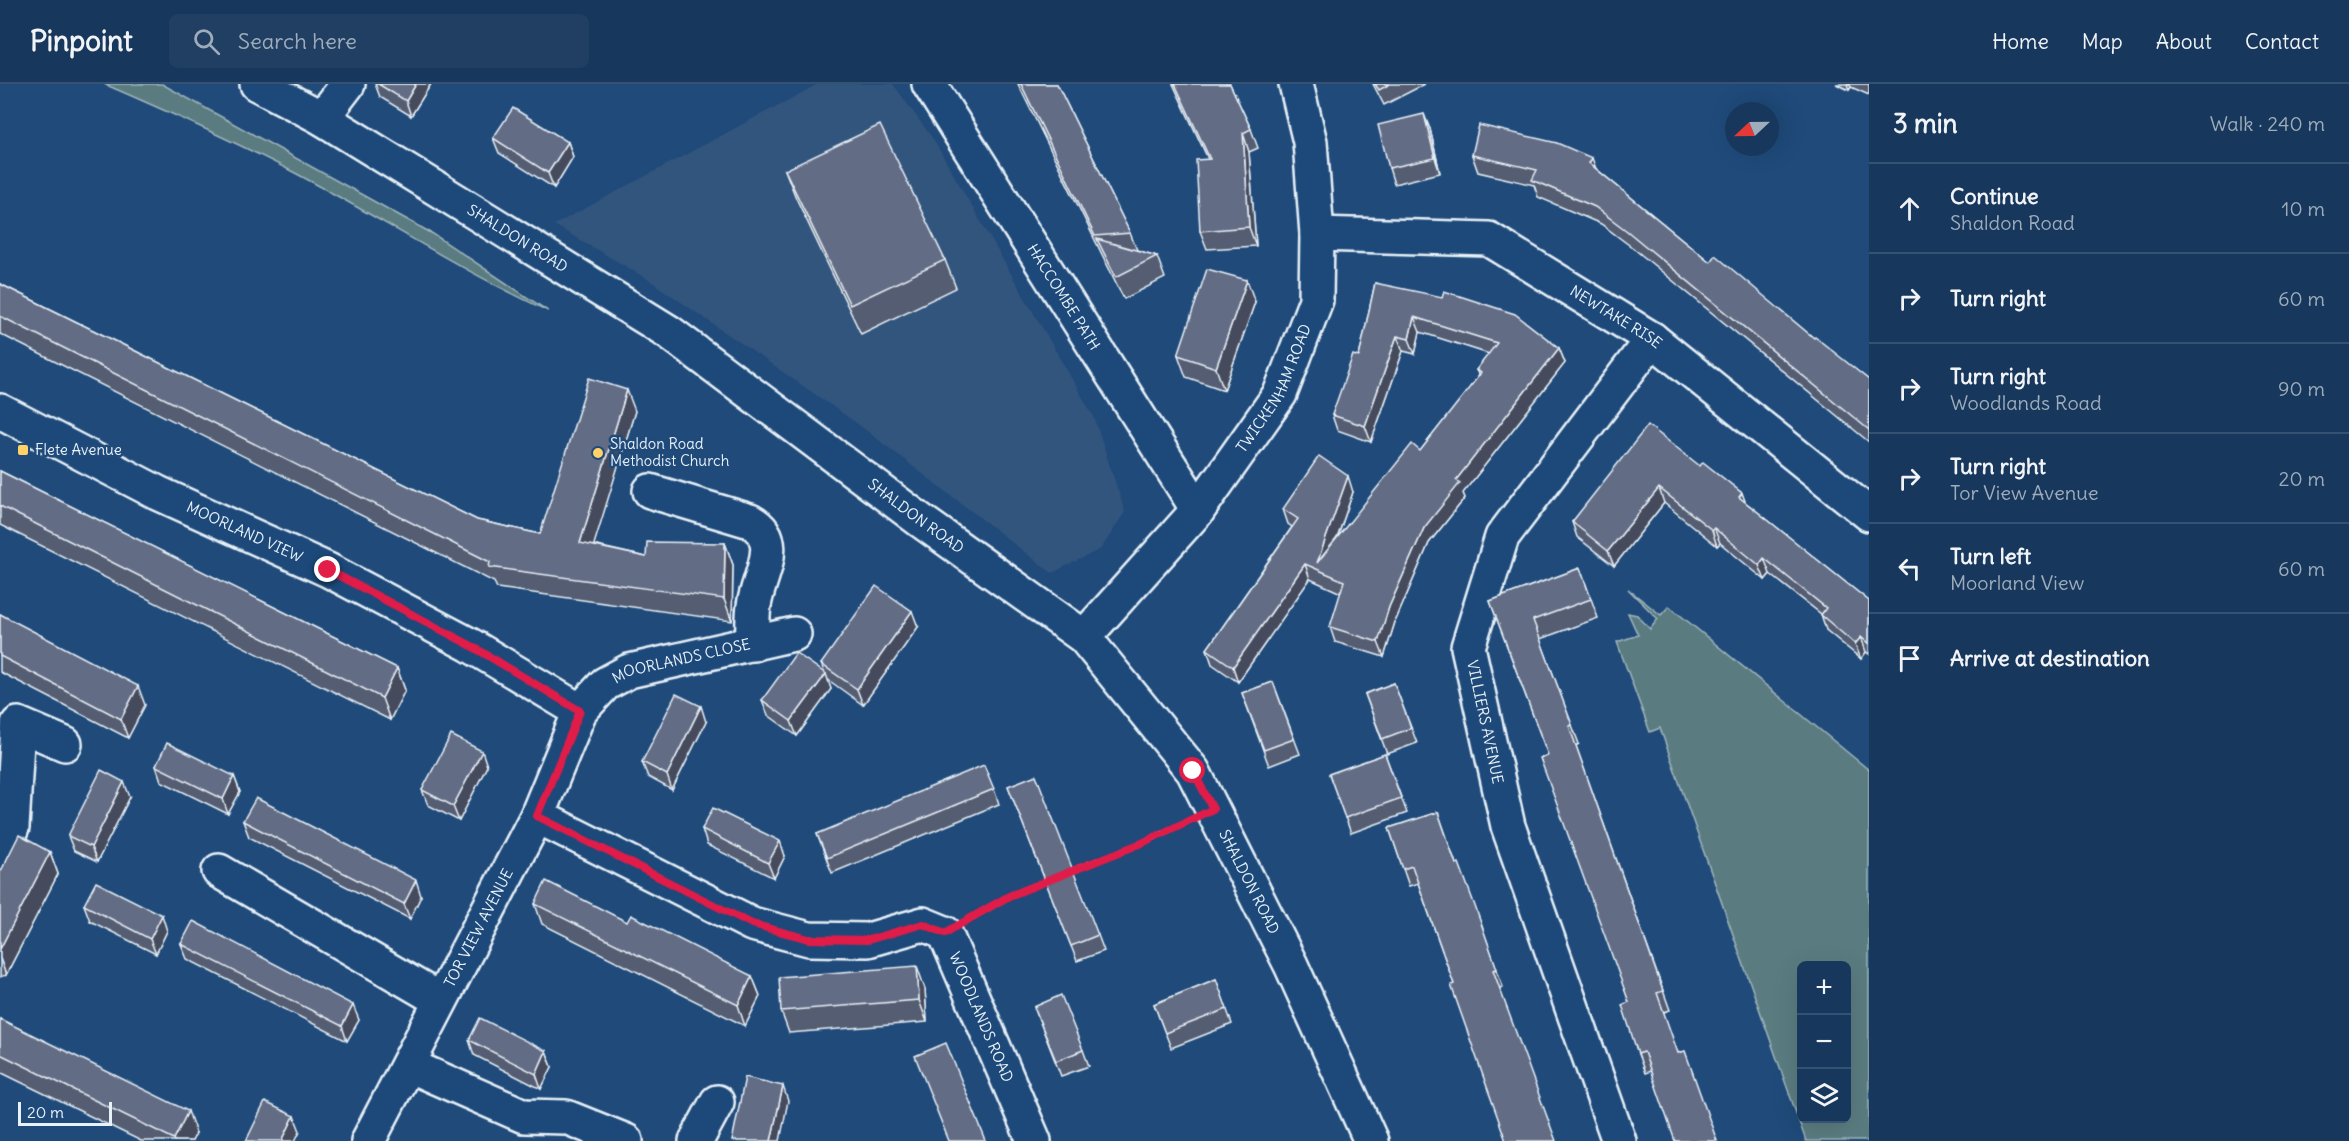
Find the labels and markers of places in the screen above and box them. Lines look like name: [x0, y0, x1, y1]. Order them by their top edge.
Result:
place label: Shaldon Road Methodist Church: [610, 434, 730, 470]
place label: Flete Avenue: [35, 440, 122, 459]
marker: Flete Avenue: [16, 443, 30, 457]
marker: Shaldon Road Methodist Church: [591, 446, 605, 460]

